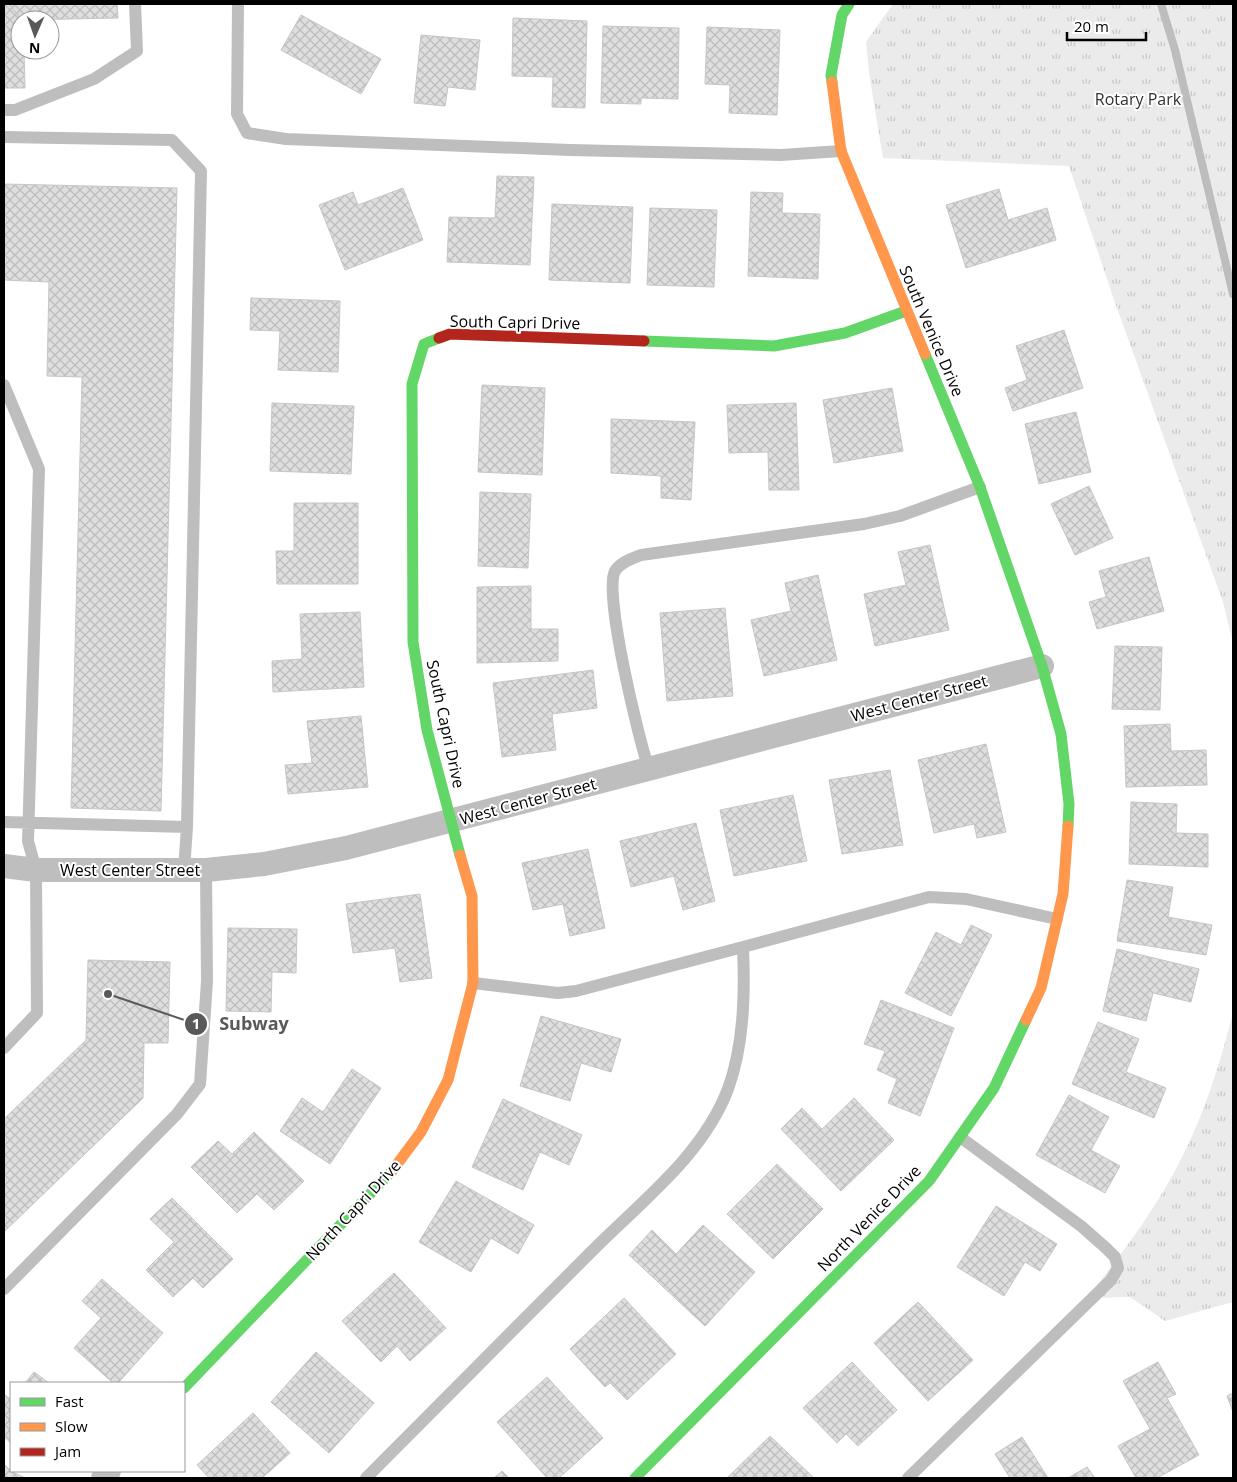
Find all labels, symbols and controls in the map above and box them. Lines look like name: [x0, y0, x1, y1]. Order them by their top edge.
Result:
north arrow: [10, 10, 60, 60]
scale bar: [1067, 10, 1146, 42]
text: 20 m: [1074, 16, 1109, 36]
text: N: [29, 39, 41, 58]
park label: Rotary Park: [1095, 88, 1182, 110]
street label: South Venice Drive: [894, 262, 970, 400]
street label: South Capri Drive: [450, 310, 580, 334]
street label: South Capri Drive: [422, 658, 470, 790]
street label: West Center Street: [848, 669, 990, 727]
street label: West Center Street: [457, 772, 599, 830]
street label: West Center Street: [60, 859, 200, 881]
callout: Subway: [184, 1007, 298, 1040]
text: Subway: [219, 1011, 290, 1035]
text: 1: [192, 1013, 200, 1033]
street label: North Capri Drive: [300, 1155, 406, 1265]
street label: North Venice Drive: [812, 1160, 926, 1276]
legend: [10, 1382, 185, 1472]
text: Fast: [55, 1391, 84, 1411]
text: Slow: [55, 1416, 88, 1436]
text: Jam: [53, 1441, 81, 1461]

